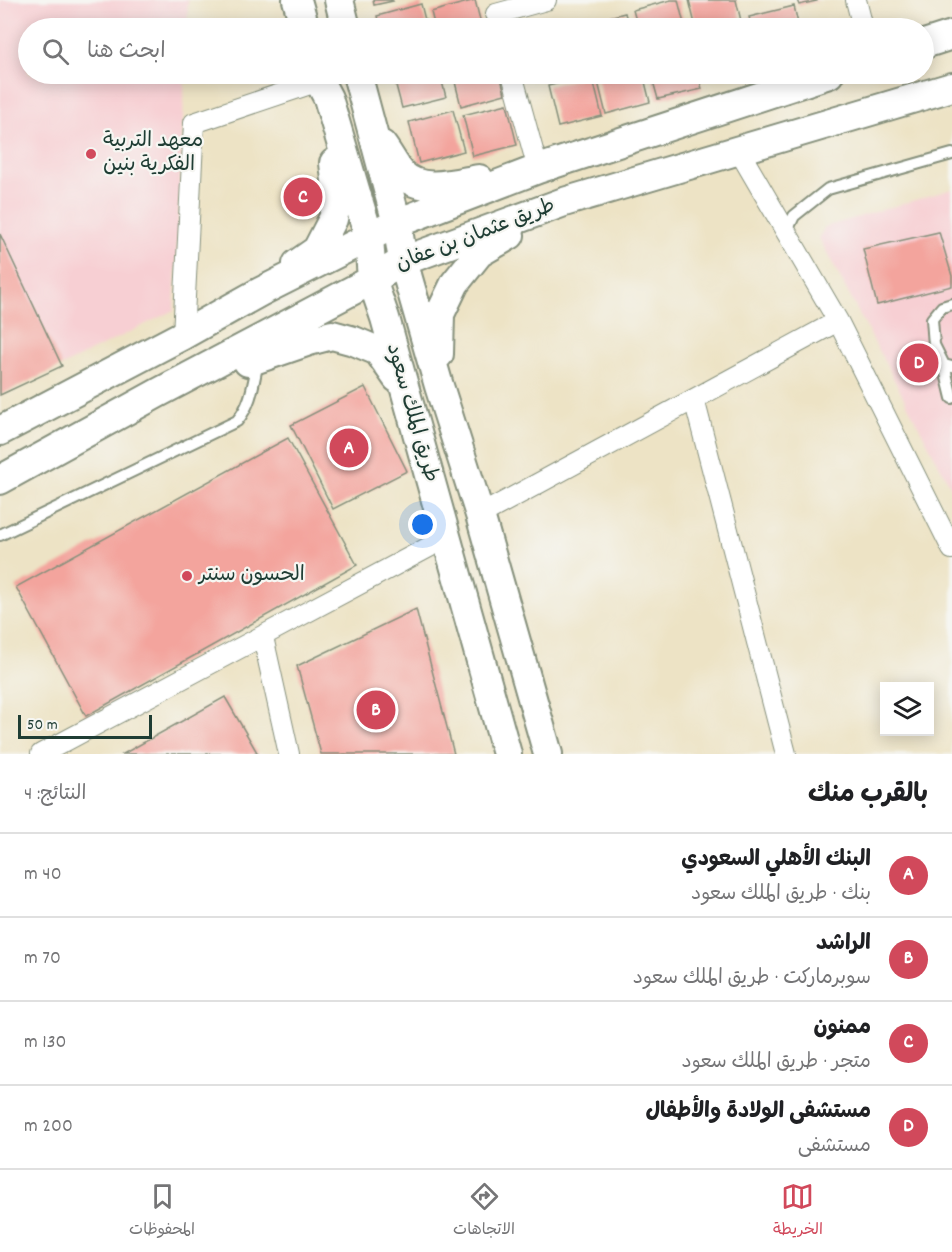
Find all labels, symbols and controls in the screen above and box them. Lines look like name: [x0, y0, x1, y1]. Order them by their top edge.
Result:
search box: [18, 18, 934, 84]
icon: search: [39, 35, 72, 68]
text: ابحث هنا: [87, 37, 166, 68]
place label: معهد التربية الفكرية بنين: [103, 127, 203, 181]
marker: معهد التربية الفكرية بنين: [84, 147, 98, 161]
pin: C: [284, 174, 322, 220]
street label: طريق عثمان بن عفان: [392, 192, 560, 280]
street label: طريق الملك سعود: [377, 340, 445, 486]
pin: D: [900, 340, 938, 386]
pin: A: [330, 426, 368, 470]
your location: [408, 510, 437, 539]
place label: الحسون سنتر: [197, 561, 305, 591]
marker: الحسون سنتر: [180, 569, 194, 583]
map controls: [880, 682, 934, 736]
button: layers: [880, 682, 934, 736]
pin: B: [356, 688, 395, 732]
scale bar: [18, 712, 152, 740]
text: 50 m: [27, 714, 58, 737]
text: بالقرب منك: [808, 777, 928, 814]
text: النتائج: 4: [24, 781, 86, 809]
text: البنك الأهلي السعودي: [681, 845, 871, 876]
text: 40 m: [24, 861, 62, 889]
text: A: [903, 861, 914, 889]
text: بنك · طريق الملك سعود: [691, 881, 871, 909]
text: الراشد: [816, 929, 871, 960]
text: 70 m: [24, 945, 61, 973]
text: B: [904, 945, 913, 973]
text: سوبرماركت · طريق الملك سعود: [633, 965, 871, 993]
text: ممنون: [814, 1013, 871, 1044]
text: 130 m: [24, 1029, 67, 1057]
text: C: [904, 1029, 913, 1057]
text: متجر · طريق الملك سعود: [682, 1049, 871, 1077]
text: مستشفى الولادة والأطفال: [645, 1097, 871, 1128]
text: 200 m: [24, 1113, 73, 1141]
text: D: [903, 1113, 914, 1141]
text: مستشفى: [798, 1133, 871, 1161]
tab: المحفوظات: [129, 1180, 195, 1243]
tab: الاتجاهات: [453, 1180, 515, 1243]
tab: الخريطة: [773, 1180, 823, 1243]

